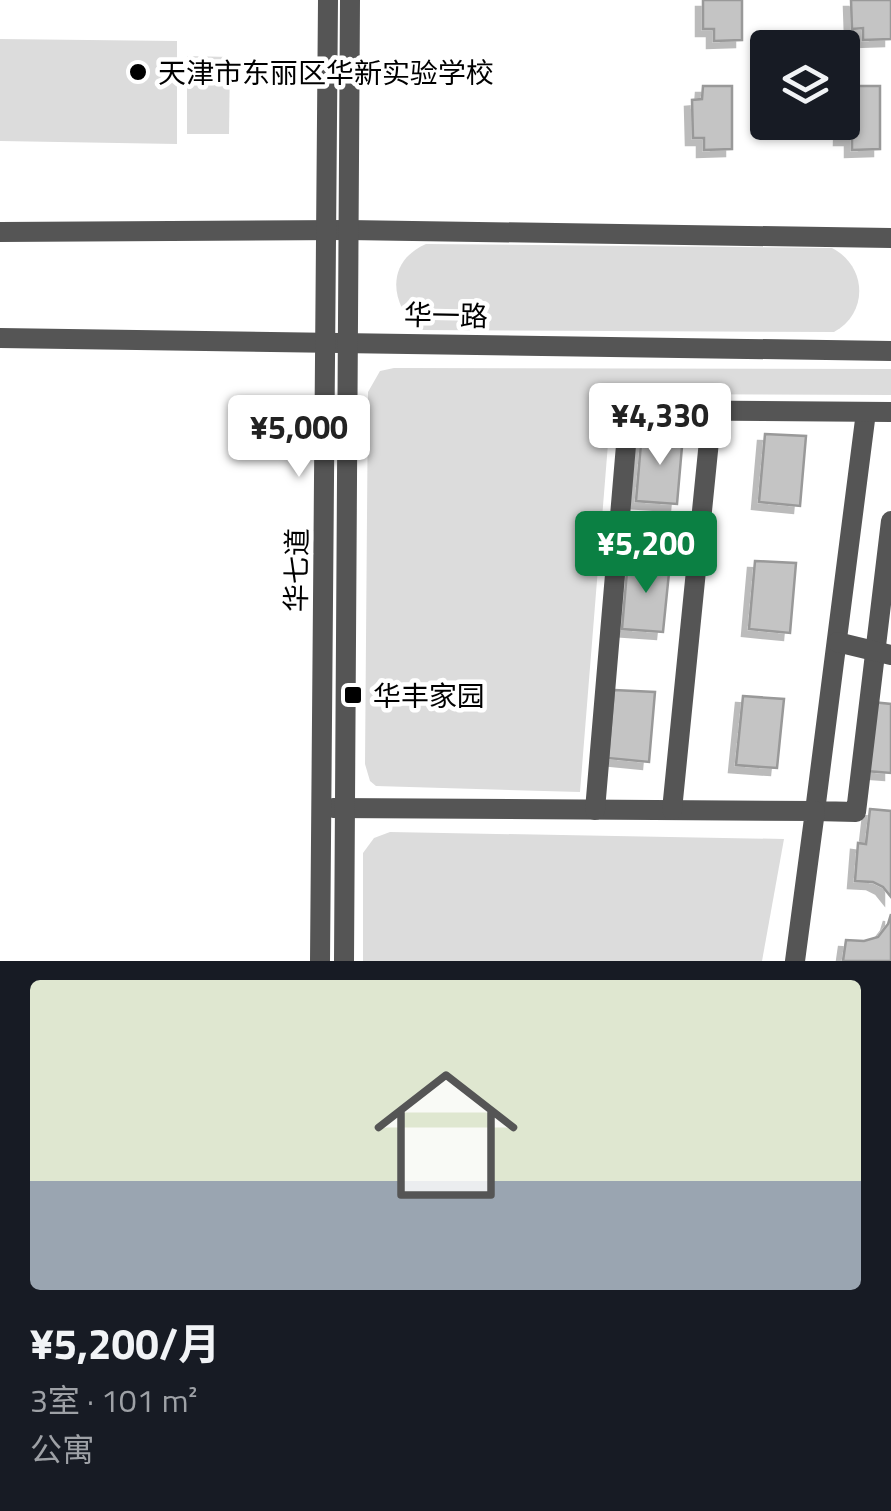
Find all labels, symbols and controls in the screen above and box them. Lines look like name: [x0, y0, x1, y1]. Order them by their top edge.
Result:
map controls: [750, 30, 860, 140]
button: layers: [750, 30, 860, 140]
place label: 天津市东丽区华新实验学校: [158, 51, 494, 94]
marker: 天津市东丽区华新实验学校: [127, 61, 149, 83]
street label: 华一路: [404, 293, 488, 337]
pin: ¥4,330: [579, 383, 741, 468]
text: ¥4,330: [611, 391, 709, 439]
pin: ¥5,000: [218, 395, 380, 480]
text: ¥5,000: [250, 403, 348, 451]
pin: ¥5,200: [565, 511, 727, 596]
text: ¥5,200: [597, 519, 695, 567]
street label: 华七道: [274, 528, 318, 612]
place label: 华丰家园: [373, 674, 485, 717]
marker: 华丰家园: [342, 684, 364, 706]
icon: home: [356, 1045, 536, 1225]
text: ¥5,200/月: [30, 1311, 220, 1375]
text: 3室 · 101 m²: [30, 1376, 197, 1424]
text: 公寓: [30, 1425, 94, 1473]

